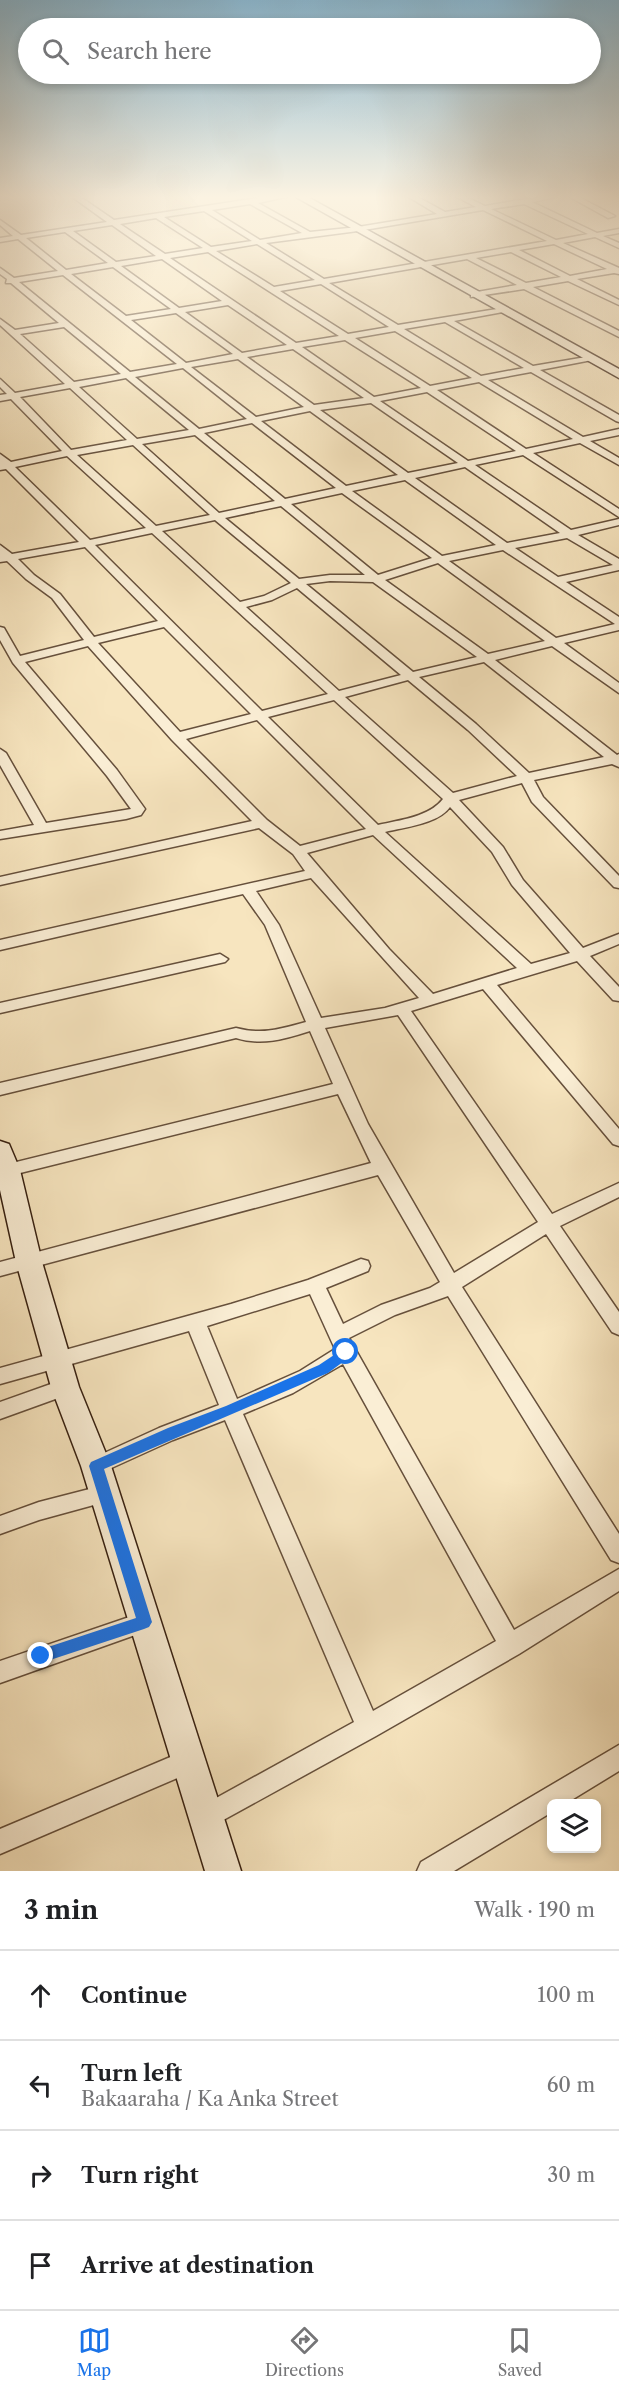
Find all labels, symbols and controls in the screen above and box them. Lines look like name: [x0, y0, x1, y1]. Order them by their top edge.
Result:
search box: [18, 18, 601, 84]
icon: search: [39, 35, 72, 68]
text: Search here: [87, 38, 212, 65]
route start: [332, 1338, 358, 1364]
route end: [27, 1642, 53, 1668]
map controls: [547, 1799, 601, 1853]
button: layers: [547, 1799, 601, 1853]
text: 3 min: [24, 1894, 98, 1926]
text: Walk · 190 m: [474, 1898, 595, 1922]
icon: ahead: [24, 1979, 57, 2012]
text: Continue: [81, 1982, 187, 2009]
text: 100 m: [537, 1983, 595, 2007]
text: Turn left: [81, 2060, 182, 2087]
icon: left: [24, 2069, 57, 2102]
text: 60 m: [547, 2073, 595, 2097]
text: Bakaaraha / Ka Anka Street: [81, 2087, 339, 2111]
icon: right: [24, 2159, 57, 2192]
text: Turn right: [81, 2162, 199, 2189]
text: 30 m: [547, 2163, 595, 2187]
icon: arrive: [24, 2249, 57, 2282]
text: Arrive at destination: [81, 2252, 314, 2279]
tab: Map: [77, 2324, 111, 2380]
tab: Directions: [265, 2324, 344, 2380]
tab: Saved: [498, 2324, 542, 2380]

